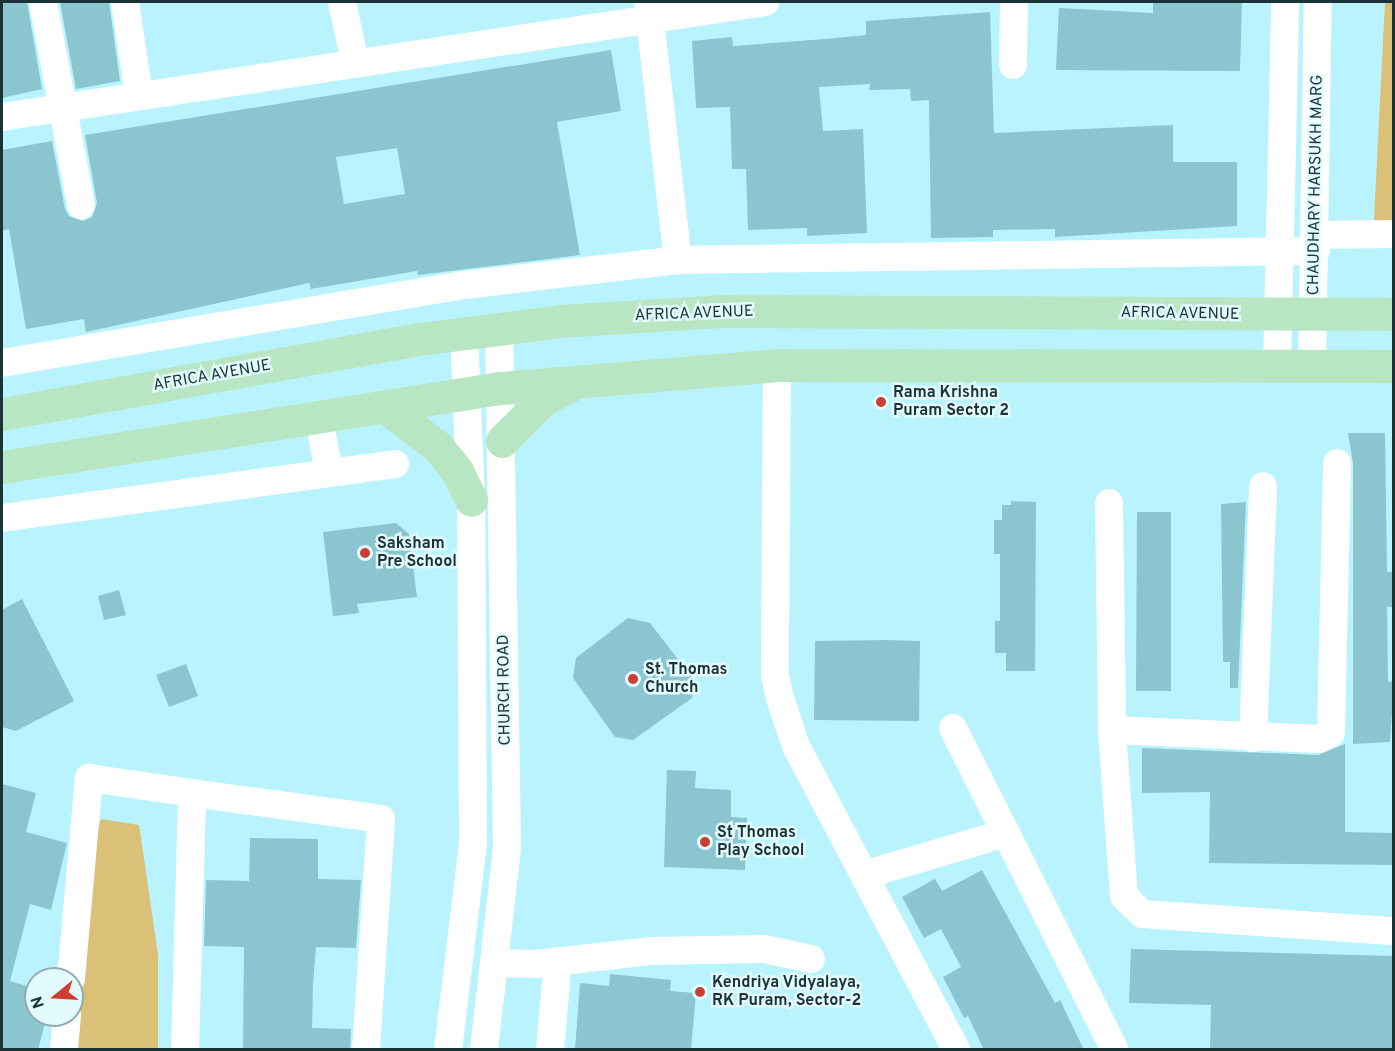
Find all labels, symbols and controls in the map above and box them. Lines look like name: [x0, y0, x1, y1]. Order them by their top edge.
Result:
street label: CHAUDHARY HARSUKH MARG: [1304, 74, 1328, 296]
street label: AFRICA AVENUE: [634, 302, 754, 326]
street label: AFRICA AVENUE: [1120, 303, 1240, 325]
street label: AFRICA AVENUE: [151, 356, 273, 396]
place label: Rama Krishna Puram Sector 2: [893, 383, 1009, 421]
marker: Rama Krishna Puram Sector 2: [874, 395, 888, 409]
place label: Saksham Pre School: [377, 534, 457, 572]
marker: Saksham Pre School: [358, 546, 372, 560]
street label: CHURCH ROAD: [494, 634, 516, 746]
place label: St. Thomas Church: [645, 660, 727, 698]
marker: St. Thomas Church: [626, 672, 640, 686]
place label: St Thomas Play School: [717, 823, 804, 861]
marker: St Thomas Play School: [698, 835, 712, 849]
north arrow: [24, 967, 84, 1027]
place label: Kendriya Vidyalaya, RK Puram, Sector-2: [712, 973, 861, 1011]
marker: Kendriya Vidyalaya, RK Puram, Sector-2: [693, 985, 707, 999]
text: N: [27, 993, 50, 1011]

